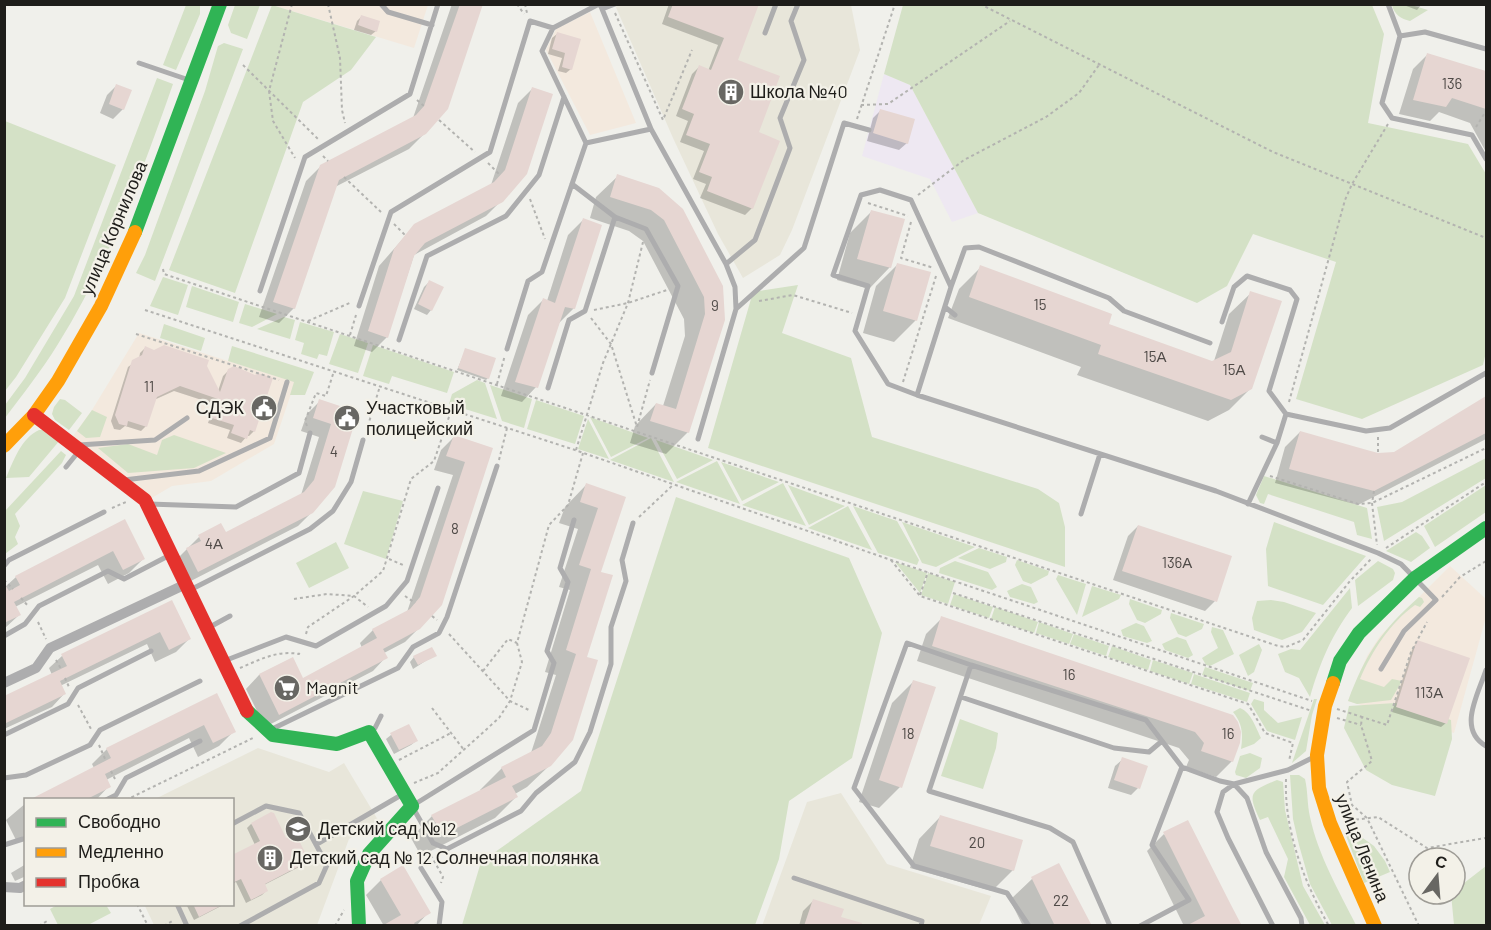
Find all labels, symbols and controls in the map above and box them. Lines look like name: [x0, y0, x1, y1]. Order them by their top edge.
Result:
house number: 136: [1442, 74, 1462, 92]
building icon: Школа №40: [716, 77, 746, 107]
place label: Школа №40: [750, 80, 848, 102]
street label: улица Корнилова: [75, 156, 152, 298]
house number: 15: [1034, 295, 1046, 313]
house number: 9: [711, 296, 719, 314]
house number: 15А: [1144, 347, 1166, 365]
house number: 15А: [1223, 360, 1245, 378]
house number: 11: [144, 377, 154, 395]
public building icon: СДЭК: [249, 393, 279, 423]
place label: СДЭК: [196, 396, 245, 418]
place label: Участковый полицейский: [366, 396, 473, 439]
public building icon: Участковый полицейский: [332, 403, 362, 433]
house number: 4: [330, 442, 338, 460]
house number: 8: [451, 519, 459, 537]
house number: 4А: [205, 534, 223, 552]
house number: 136А: [1162, 553, 1192, 571]
house number: 16: [1063, 665, 1075, 683]
supermarket icon: Magnit: [272, 673, 302, 703]
place label: Magnit: [306, 676, 359, 698]
house number: 113А: [1415, 683, 1443, 701]
house number: 18: [901, 724, 915, 742]
house number: 16: [1222, 724, 1234, 742]
street label: улица Ленина: [1331, 790, 1395, 906]
legend: [24, 798, 234, 906]
text: Свободно: [78, 810, 161, 832]
school or university icon: Детский сад №12: [283, 814, 313, 844]
place label: Детский сад №12: [318, 817, 457, 839]
house number: 20: [969, 833, 985, 851]
text: Медленно: [78, 840, 164, 862]
building icon: Детский сад № 12 Солнечная полянка: [255, 843, 285, 873]
place label: Детский сад № 12 Солнечная полянка: [290, 846, 600, 868]
north arrow: [1407, 846, 1467, 906]
text: С: [1433, 850, 1450, 872]
text: Пробка: [78, 870, 141, 892]
house number: 22: [1053, 891, 1069, 909]

